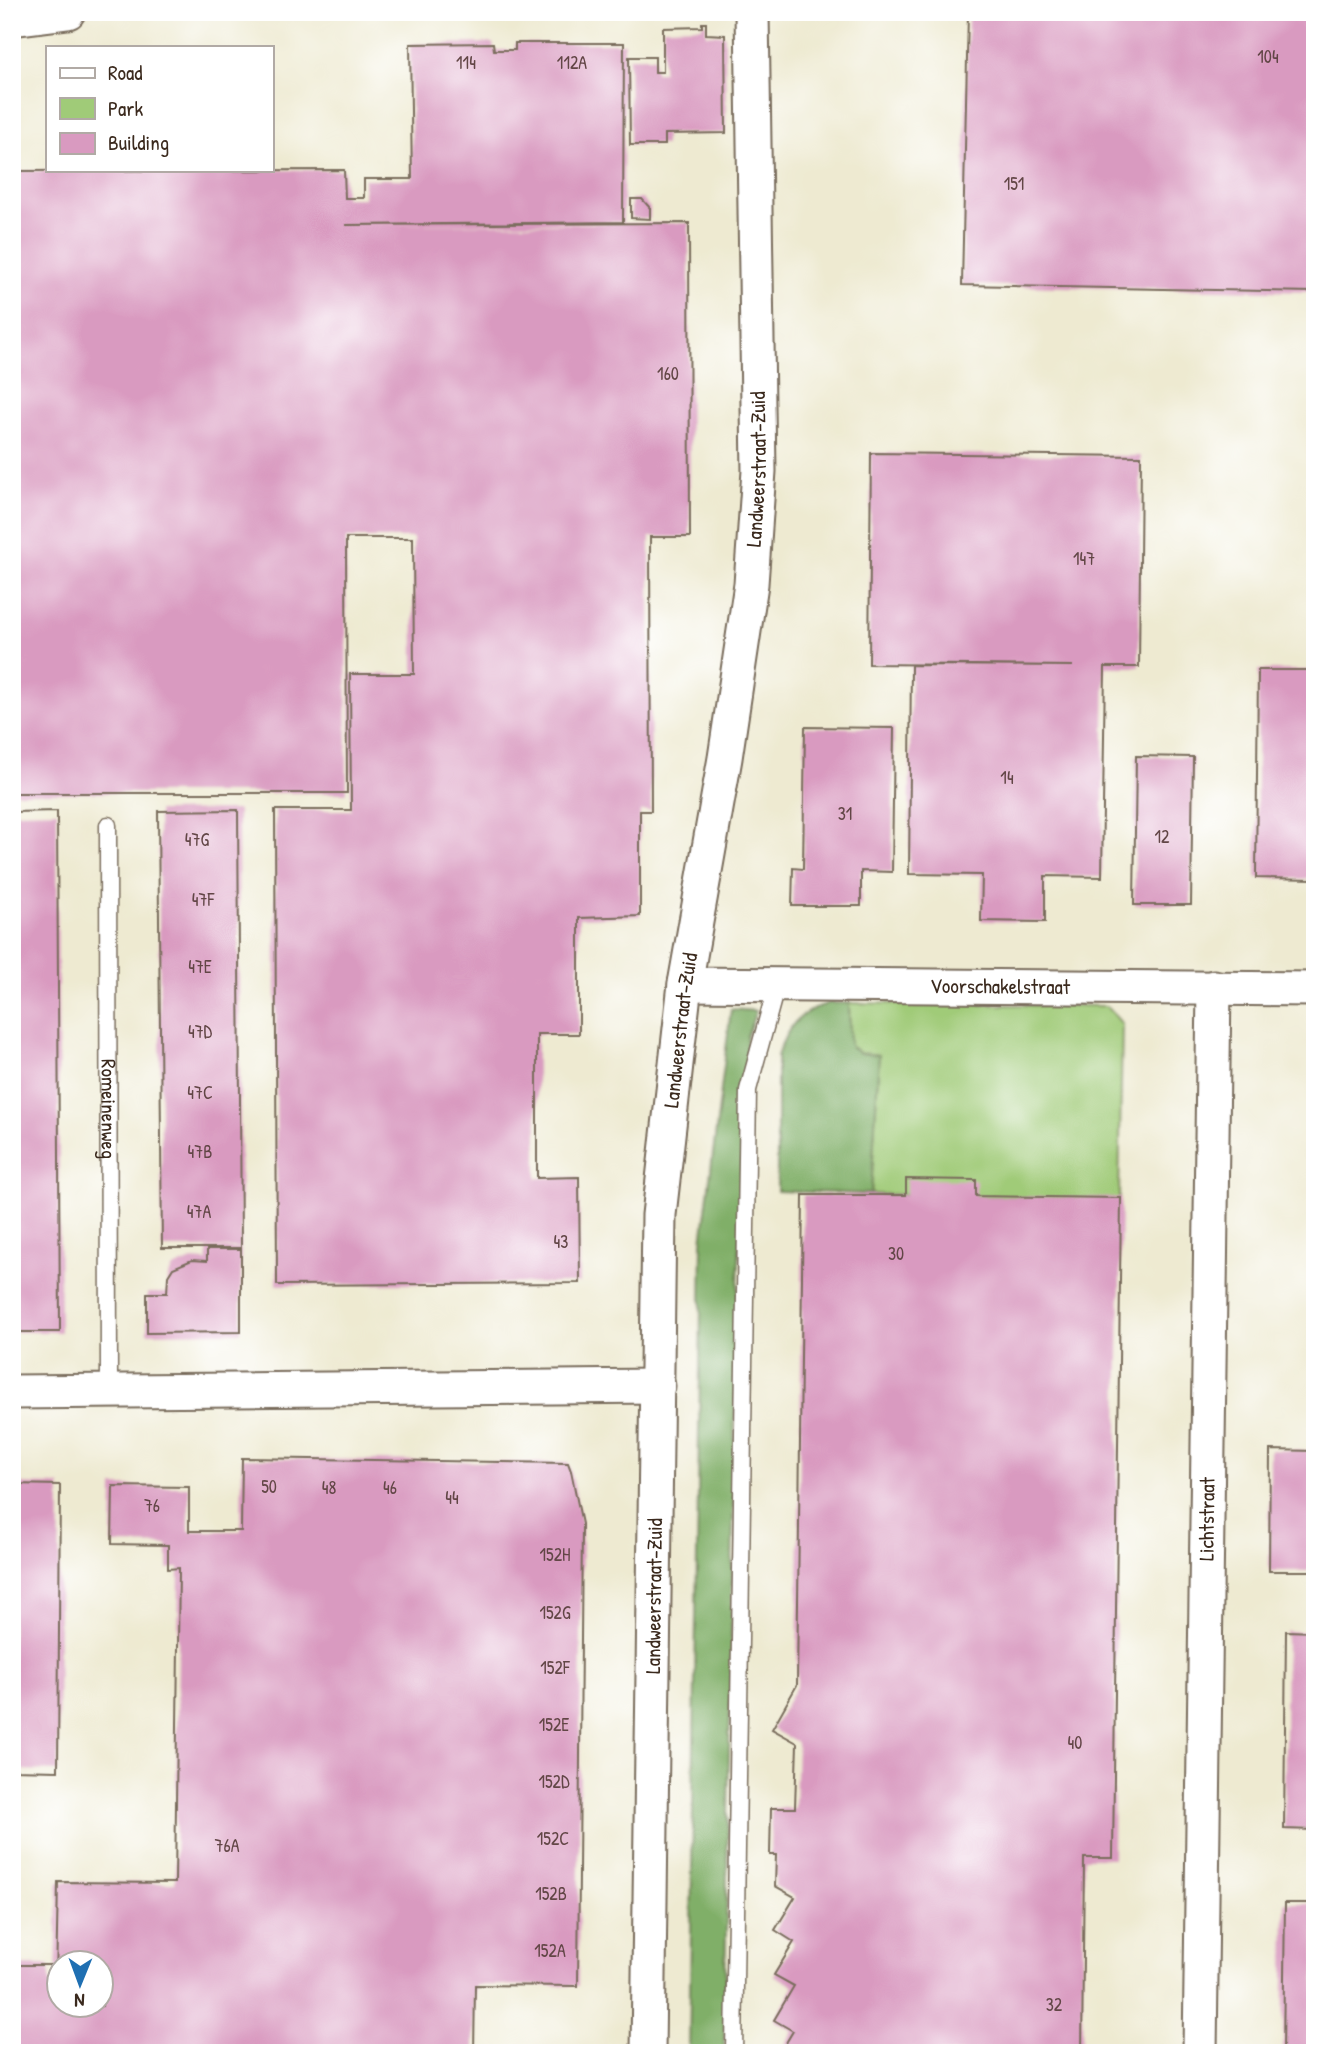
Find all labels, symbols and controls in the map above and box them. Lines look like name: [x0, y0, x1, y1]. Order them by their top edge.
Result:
house number: 104: [1257, 44, 1279, 69]
legend: [46, 46, 273, 172]
house number: 114: [456, 50, 476, 75]
house number: 112A: [557, 50, 587, 75]
text: Road: [108, 58, 142, 87]
text: Park: [108, 94, 143, 123]
text: Building: [108, 128, 169, 157]
house number: 151: [1004, 171, 1024, 196]
house number: 160: [657, 361, 679, 386]
street label: Landweerstraat-Zuid: [739, 391, 773, 548]
house number: 147: [1073, 546, 1095, 571]
house number: 14: [1000, 765, 1014, 790]
house number: 31: [838, 801, 852, 826]
house number: 12: [1155, 824, 1170, 849]
house number: 47G: [185, 827, 210, 852]
house number: 47F: [192, 887, 215, 912]
street label: Landweerstraat-Zuid: [656, 950, 704, 1109]
house number: 47E: [188, 954, 212, 979]
street label: Voorschakelstraat: [930, 971, 1071, 1001]
house number: 47D: [188, 1019, 213, 1044]
street label: Romeinenweg: [94, 1059, 124, 1159]
house number: 47C: [187, 1080, 213, 1105]
house number: 47B: [188, 1139, 212, 1164]
house number: 47A: [187, 1199, 211, 1224]
house number: 43: [554, 1229, 568, 1254]
house number: 30: [888, 1241, 904, 1266]
house number: 50: [261, 1474, 277, 1499]
house number: 48: [322, 1475, 336, 1500]
house number: 46: [383, 1475, 397, 1500]
street label: Lichtstraat: [1191, 1476, 1222, 1561]
house number: 44: [445, 1485, 459, 1510]
house number: 76: [144, 1493, 160, 1518]
street label: Landweerstraat-Zuid: [638, 1518, 669, 1674]
house number: 152H: [540, 1542, 571, 1567]
house number: 152G: [539, 1600, 571, 1625]
house number: 152F: [540, 1655, 571, 1680]
house number: 152E: [539, 1712, 569, 1737]
house number: 40: [1068, 1730, 1082, 1755]
house number: 152D: [538, 1769, 570, 1794]
house number: 152C: [537, 1826, 569, 1851]
house number: 76A: [215, 1833, 240, 1858]
house number: 152B: [535, 1881, 567, 1906]
house number: 152A: [534, 1938, 566, 1963]
north arrow: [46, 1950, 116, 2020]
text: N: [74, 1988, 85, 2014]
house number: 32: [1046, 1992, 1063, 2017]

